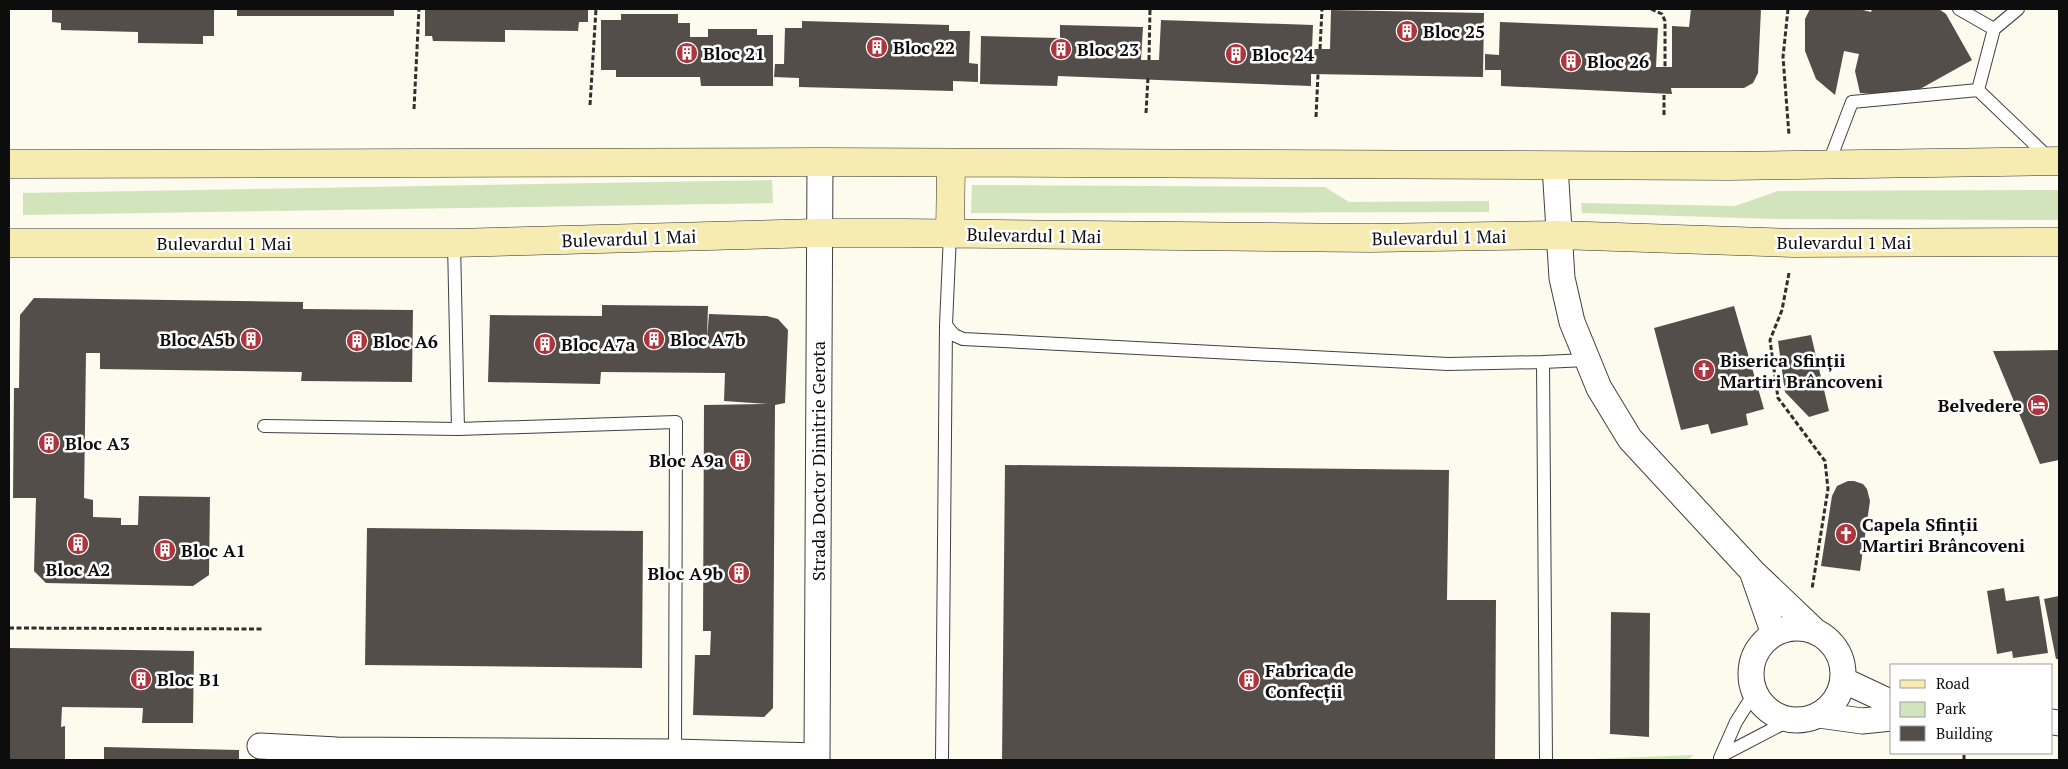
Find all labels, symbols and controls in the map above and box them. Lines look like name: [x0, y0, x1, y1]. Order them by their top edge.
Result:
building icon: Bloc 25: [1395, 19, 1419, 43]
place label: Bloc 25: [1423, 19, 1485, 43]
building icon: Bloc 22: [865, 35, 889, 59]
place label: Bloc 22: [893, 35, 955, 59]
building icon: Bloc 23: [1049, 37, 1073, 61]
place label: Bloc 23: [1077, 37, 1139, 61]
building icon: Bloc 21: [675, 41, 699, 65]
place label: Bloc 21: [703, 41, 765, 65]
building icon: Bloc 24: [1224, 42, 1248, 66]
place label: Bloc 24: [1252, 42, 1315, 66]
building icon: Bloc 26: [1559, 49, 1583, 73]
place label: Bloc 26: [1587, 49, 1649, 73]
street label: Bulevardul 1 Mai: [966, 222, 1102, 248]
street label: Bulevardul 1 Mai: [561, 224, 697, 252]
street label: Bulevardul 1 Mai: [1371, 224, 1507, 250]
street label: Bulevardul 1 Mai: [1777, 230, 1911, 254]
street label: Bulevardul 1 Mai: [157, 231, 291, 255]
place label: Bloc A5b: [159, 327, 235, 351]
building icon: Bloc A5b: [239, 327, 263, 351]
building icon: Bloc A7b: [642, 327, 666, 351]
place label: Bloc A7b: [670, 327, 746, 351]
building icon: Bloc A6: [345, 329, 369, 353]
place label: Bloc A6: [373, 329, 438, 353]
building icon: Bloc A7a: [533, 332, 557, 356]
place label: Bloc A7a: [561, 332, 636, 356]
street label: Strada Doctor Dimitrie Gerota: [806, 341, 830, 581]
place label: Biserica Sfinții Martiri Brâncoveni: [1720, 348, 1883, 393]
church icon: Biserica Sfinții Martiri Brâncoveni: [1692, 358, 1716, 382]
place label: Belvedere: [1938, 393, 2022, 417]
hotel icon: Belvedere: [2026, 393, 2050, 417]
building icon: Bloc A3: [37, 431, 61, 455]
place label: Bloc A3: [65, 431, 130, 455]
place label: Bloc A9a: [649, 448, 724, 472]
building icon: Bloc A9a: [728, 448, 752, 472]
place label: Capela Sfinții Martiri Brâncoveni: [1862, 512, 2025, 557]
church icon: Capela Sfinții Martiri Brâncoveni: [1834, 522, 1858, 546]
building icon: Bloc A2: [66, 532, 90, 556]
building icon: Bloc A1: [153, 538, 177, 562]
place label: Bloc A1: [181, 538, 246, 562]
place label: Bloc A2: [45, 557, 111, 581]
place label: Bloc A9b: [647, 561, 723, 585]
building icon: Bloc A9b: [727, 561, 751, 585]
place label: Fabrica de Confecții: [1265, 658, 1354, 703]
legend: [1890, 664, 2053, 754]
building icon: Bloc B1: [129, 667, 153, 691]
place label: Bloc B1: [157, 667, 221, 691]
building icon: Fabrica de Confecții: [1237, 668, 1261, 692]
text: Road: [1936, 673, 1969, 693]
text: Park: [1936, 698, 1966, 718]
text: Building: [1936, 723, 1994, 743]

